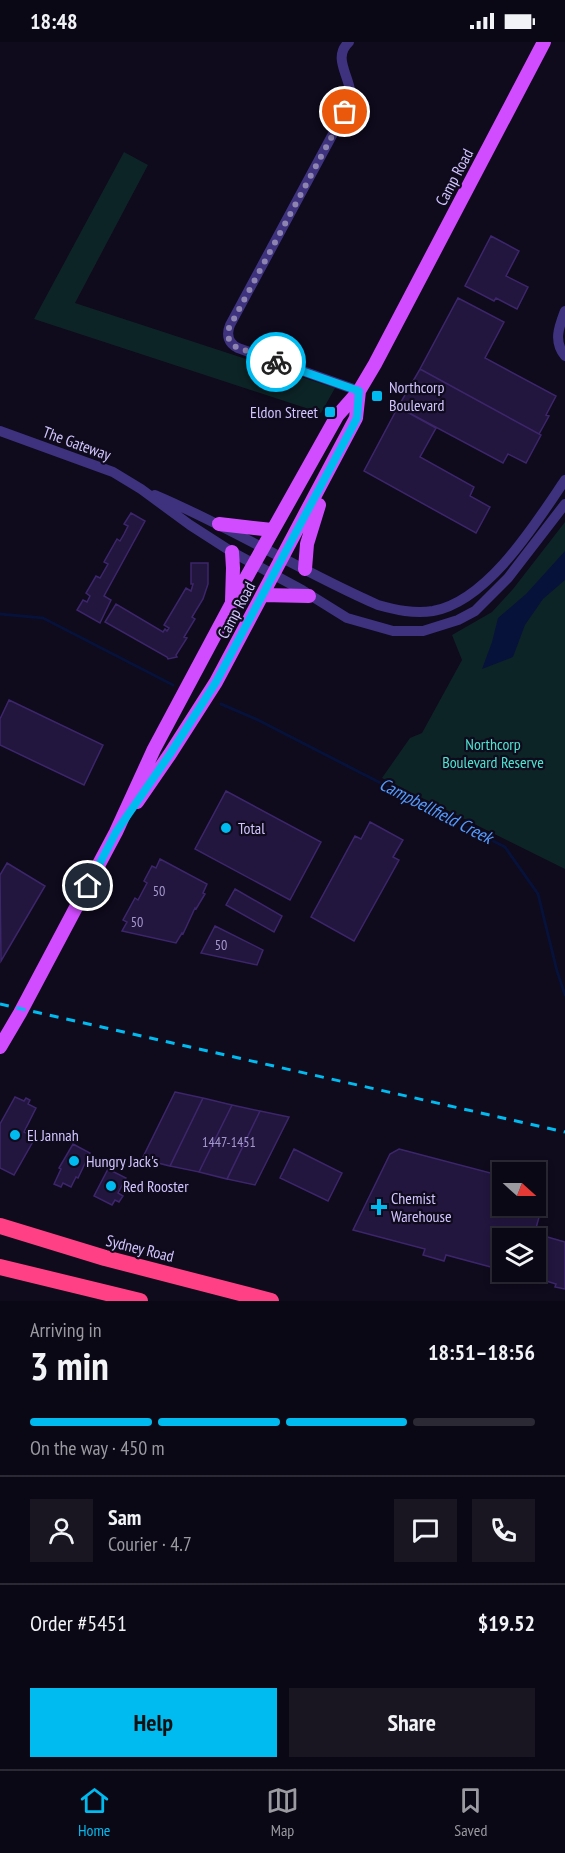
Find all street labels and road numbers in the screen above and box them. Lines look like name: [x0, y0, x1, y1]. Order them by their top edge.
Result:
street label: Camp Road: [431, 145, 477, 209]
street label: The Gateway: [40, 421, 114, 465]
street label: Camp Road: [213, 578, 259, 642]
street label: Sydney Road: [104, 1230, 176, 1266]

